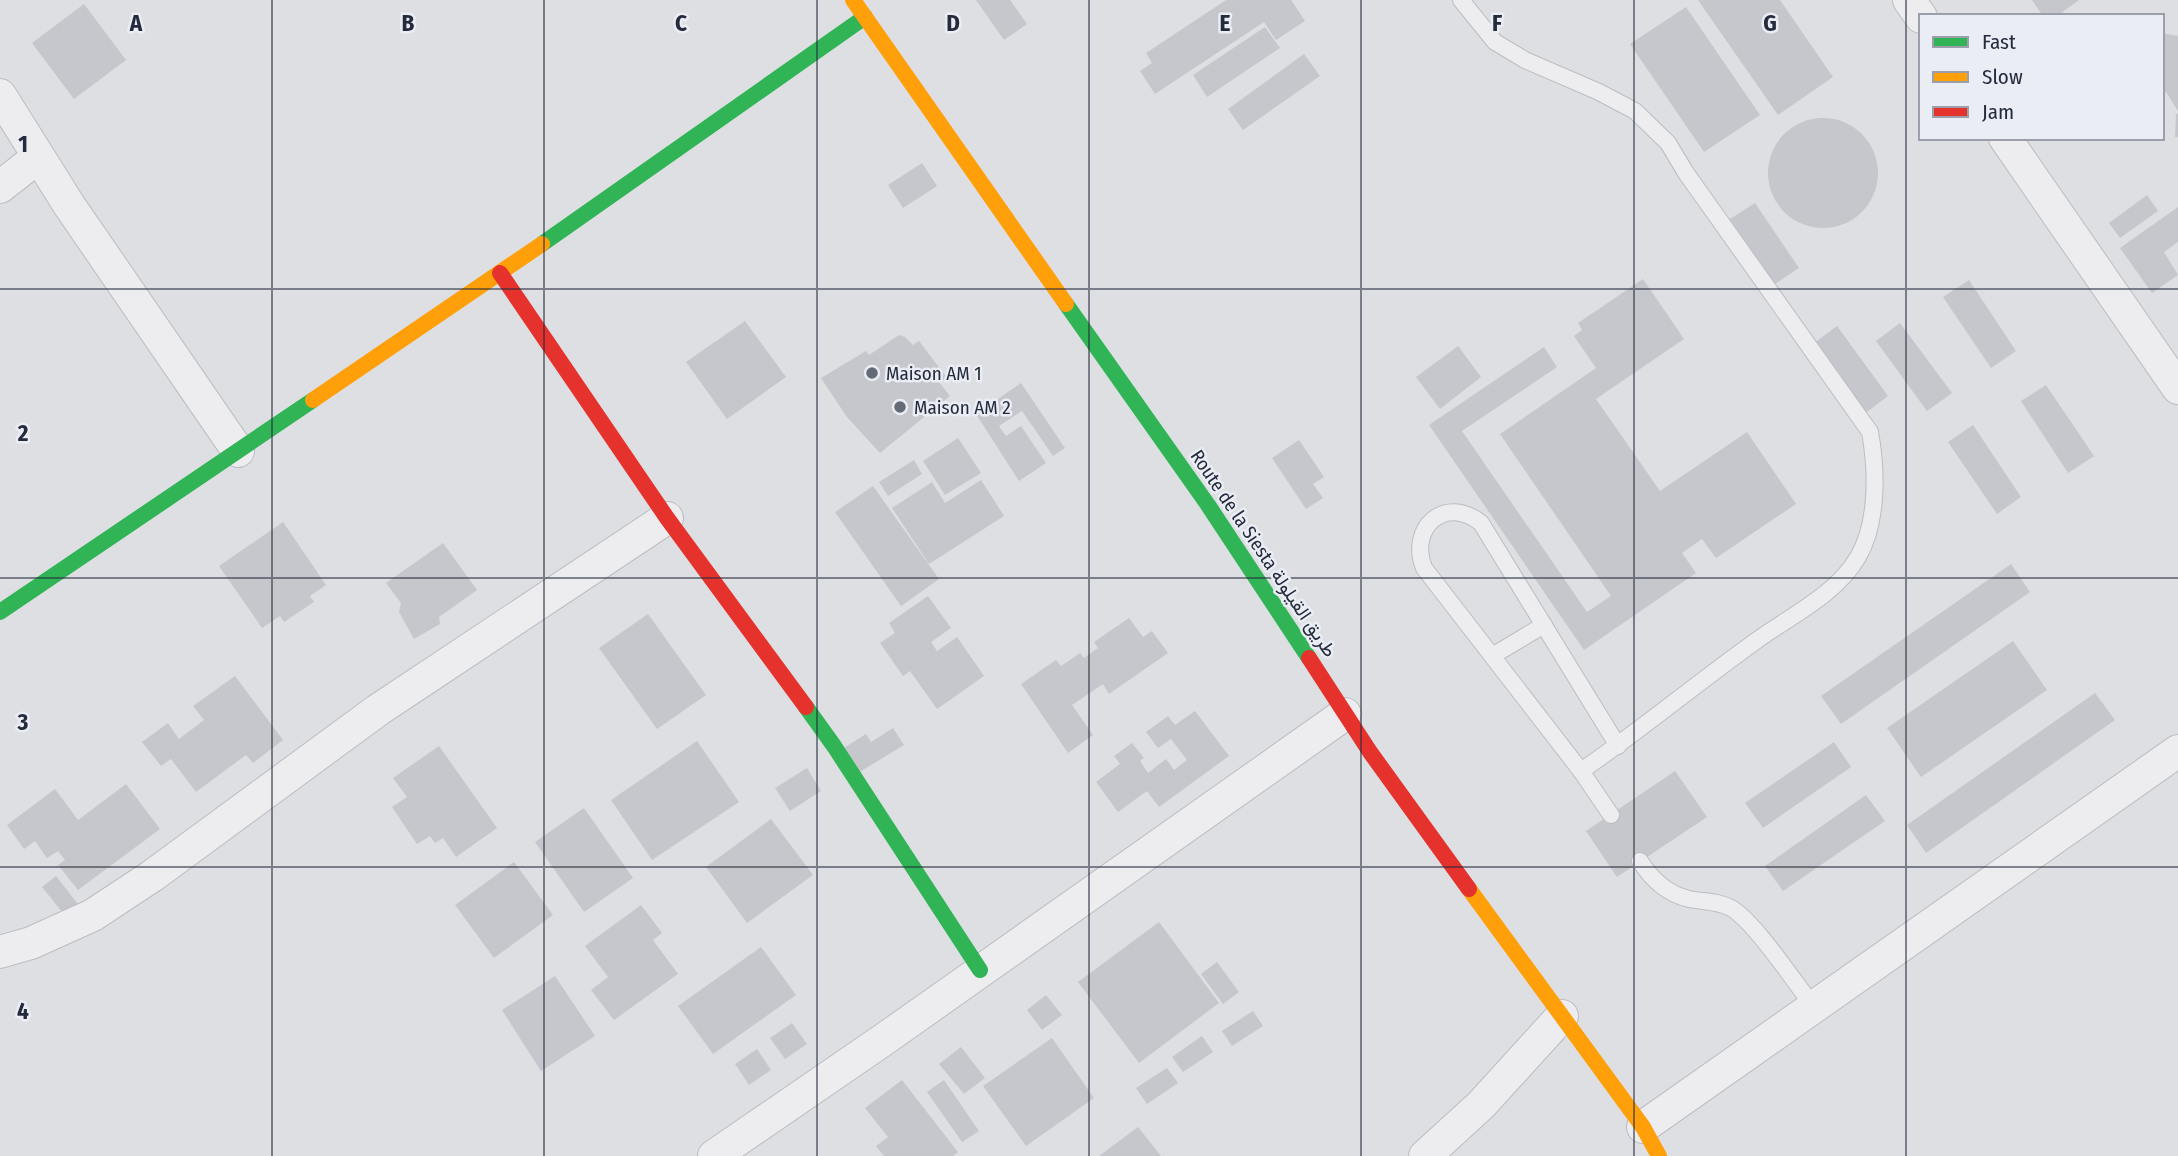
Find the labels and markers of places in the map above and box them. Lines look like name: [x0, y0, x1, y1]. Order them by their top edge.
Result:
place label: Maison AM 1: [886, 362, 982, 385]
marker: Maison AM 1: [864, 365, 880, 381]
place label: Maison AM 2: [914, 396, 1011, 419]
marker: Maison AM 2: [892, 399, 908, 415]

